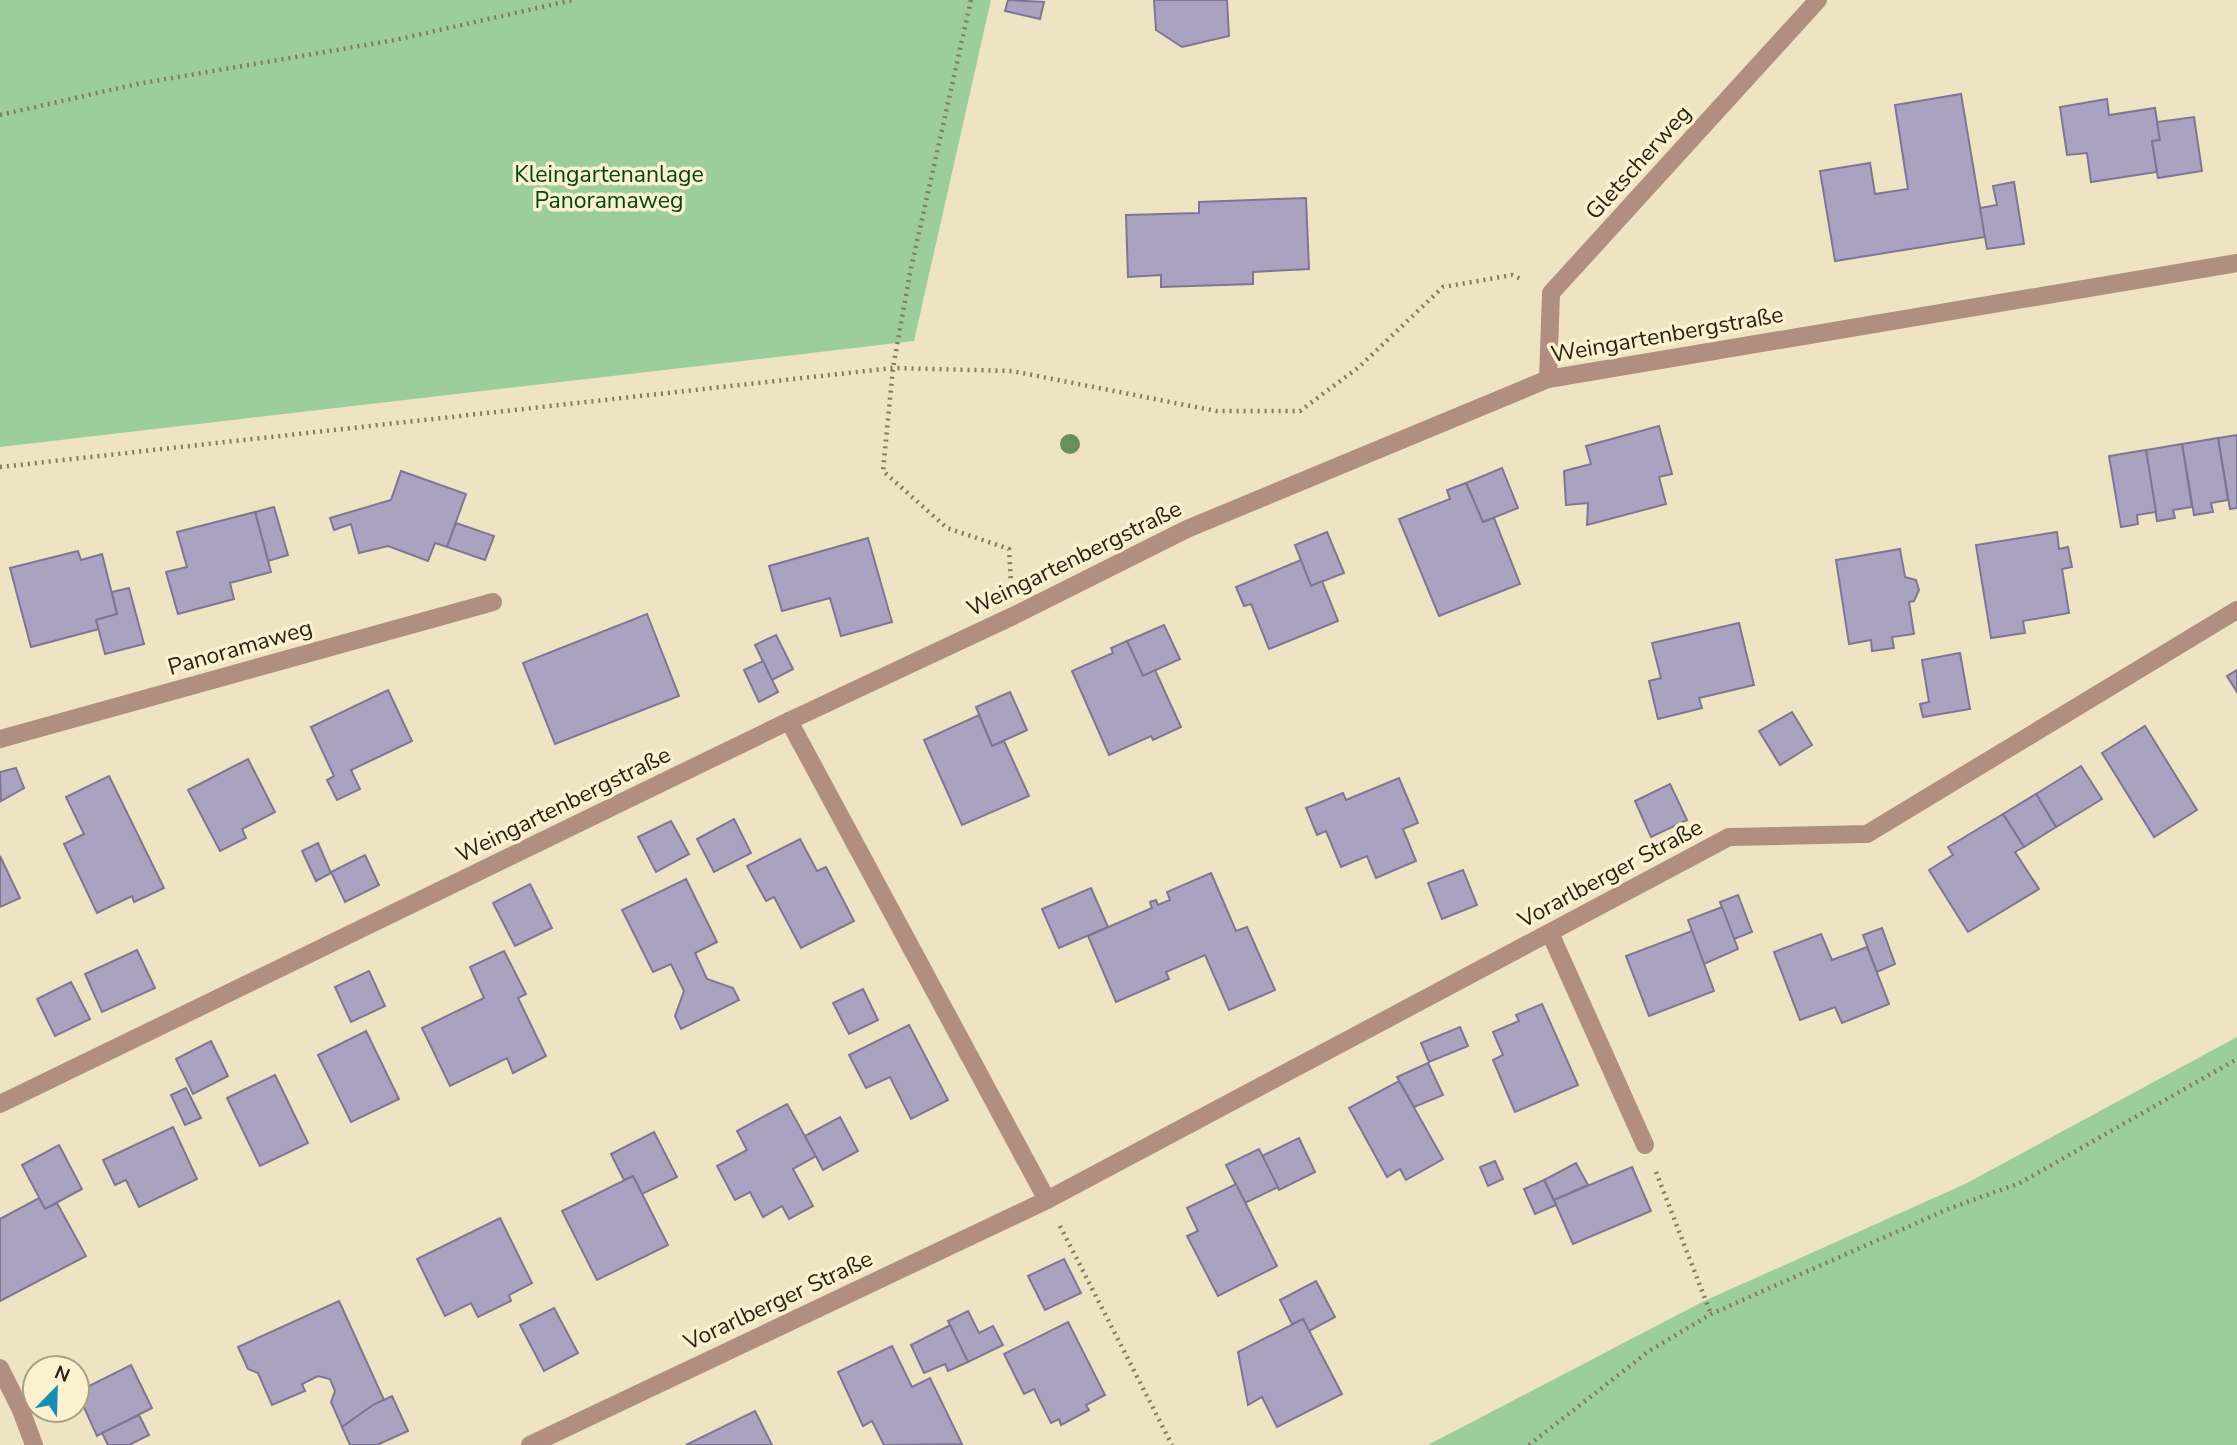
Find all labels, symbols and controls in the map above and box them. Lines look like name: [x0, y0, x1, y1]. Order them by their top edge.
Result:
street label: Gletscherweg: [1579, 98, 1698, 226]
park label: Kleingartenanlage Panoramaweg: [514, 159, 704, 216]
street label: Weingartenbergstraße: [1549, 299, 1786, 370]
street label: Weingartenbergstraße: [962, 493, 1187, 624]
street label: Panoramaweg: [164, 612, 316, 683]
street label: Weingartenbergstraße: [451, 739, 676, 870]
street label: Vorarlberger Straße: [1512, 812, 1708, 936]
street label: Vorarlberger Straße: [678, 1243, 878, 1358]
north arrow: [21, 1354, 91, 1424]
text: N: [51, 1360, 74, 1389]

